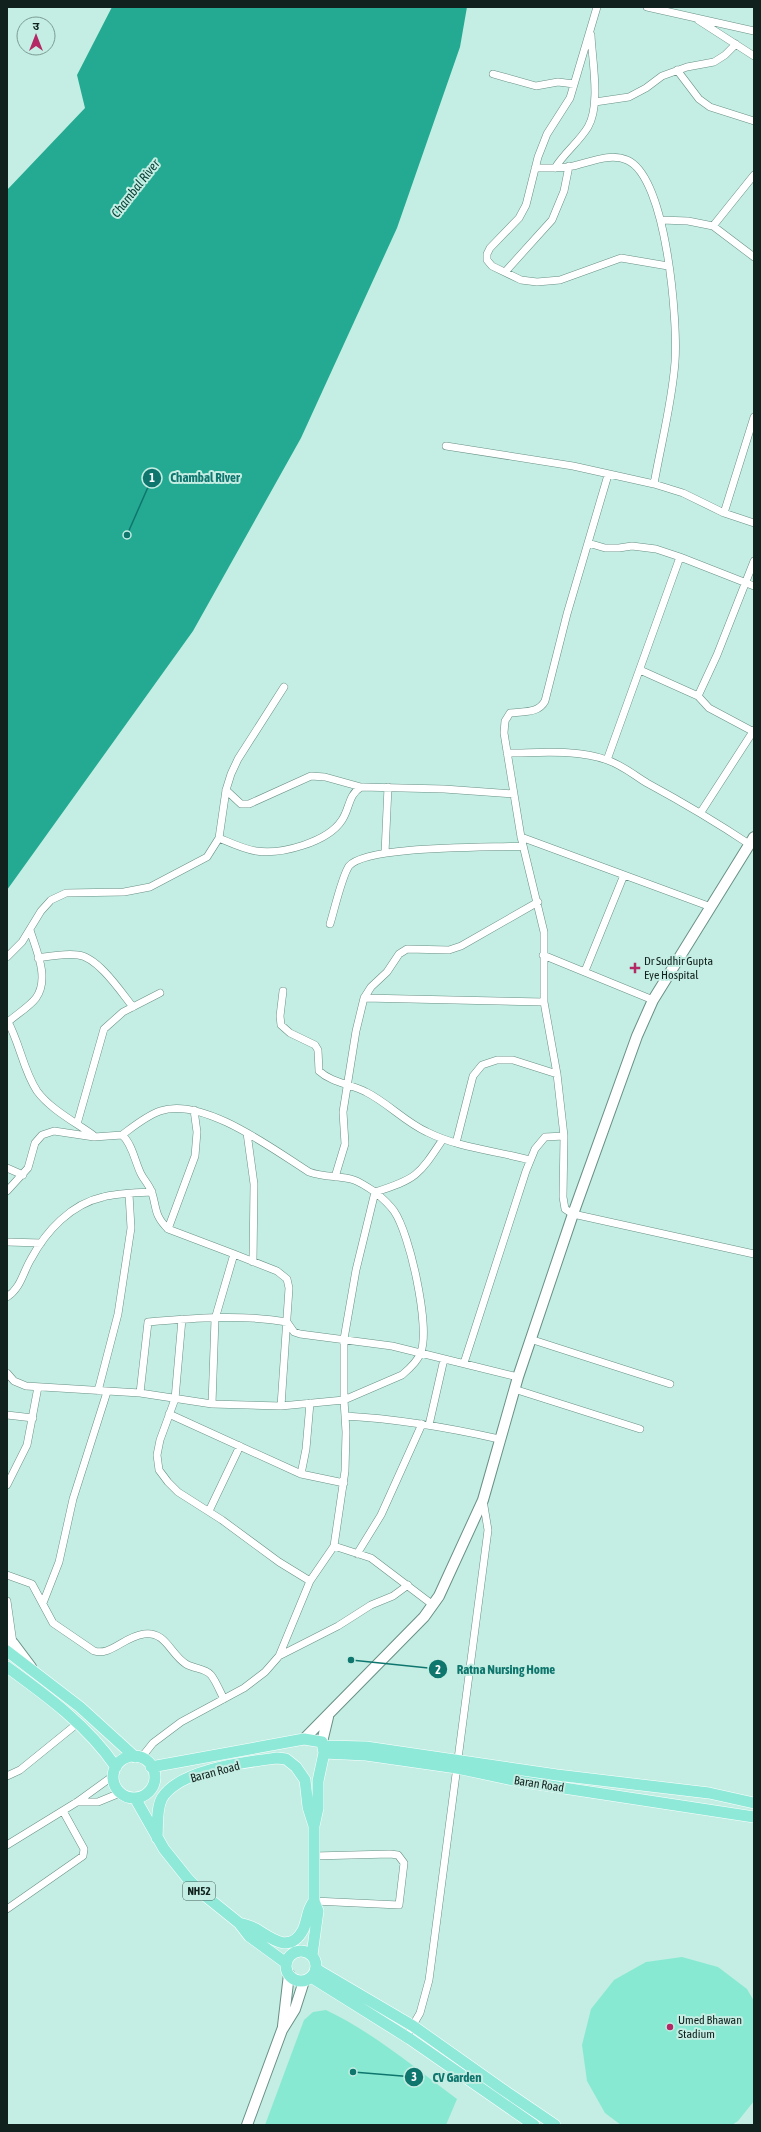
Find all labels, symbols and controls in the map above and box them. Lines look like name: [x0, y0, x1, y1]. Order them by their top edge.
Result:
north arrow: [16, 16, 56, 56]
text: उ: [33, 20, 40, 32]
water label: Chambal River: [108, 155, 163, 220]
callout: Chambal River: [142, 465, 247, 490]
text: Chambal River: [170, 470, 241, 485]
text: 1: [149, 471, 155, 485]
place label: Dr Sudhir Gupta Eye Hospital: [644, 954, 713, 982]
marker: Dr Sudhir Gupta Eye Hospital: [629, 962, 641, 974]
callout: Ratna Nursing Home: [428, 1657, 563, 1682]
text: Ratna Nursing Home: [457, 1662, 555, 1677]
text: 2: [435, 1663, 441, 1677]
street label: Baran Road: [189, 1759, 241, 1785]
street label: Baran Road: [513, 1773, 565, 1795]
road number: NH52: [183, 1882, 215, 1900]
place label: Umed Bhawan Stadium: [678, 2013, 742, 2041]
marker: Umed Bhawan Stadium: [665, 2022, 675, 2032]
callout: CV Garden: [404, 2065, 490, 2090]
text: 3: [411, 2070, 417, 2084]
text: CV Garden: [432, 2070, 482, 2085]

